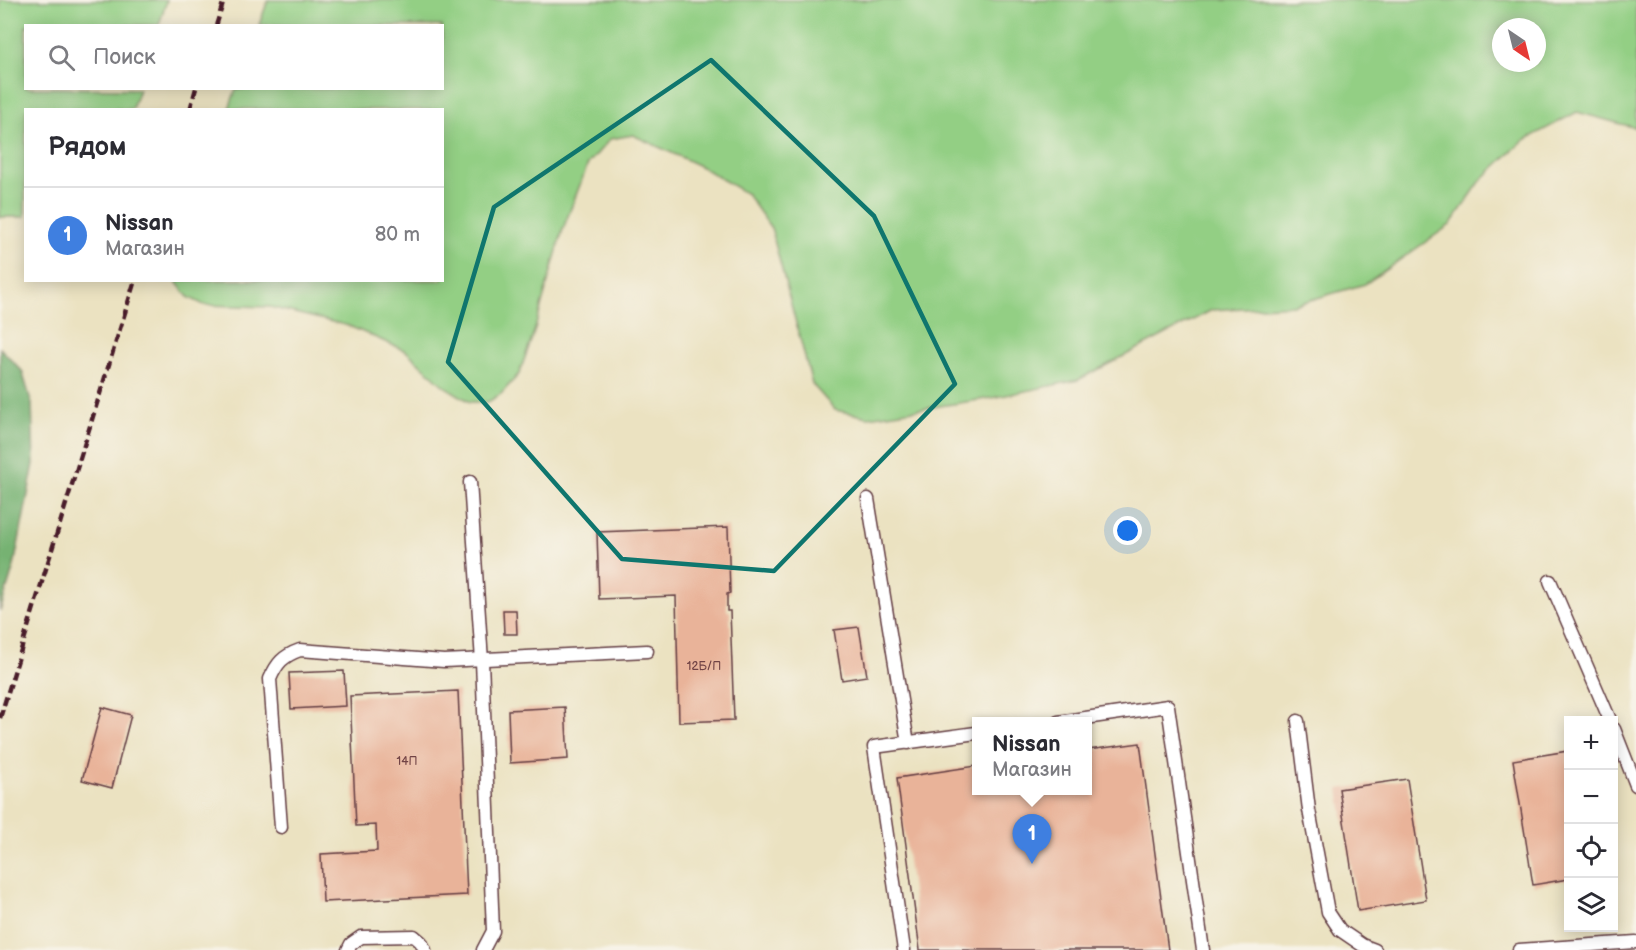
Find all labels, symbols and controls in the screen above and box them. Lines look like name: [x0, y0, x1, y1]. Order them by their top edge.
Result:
north arrow: [1492, 18, 1546, 72]
search box: [24, 24, 444, 90]
icon: search: [45, 41, 78, 74]
text: Поиск: [93, 44, 156, 71]
text: Рядом: [48, 132, 126, 163]
text: Nissan: [105, 210, 173, 237]
text: 1: [63, 223, 72, 247]
text: 80 m: [375, 223, 420, 247]
text: Магазин: [105, 237, 185, 261]
your location: [1113, 516, 1142, 545]
house number: 12Б/П: [687, 659, 721, 674]
map controls: [1564, 716, 1618, 932]
button: +: [1564, 716, 1618, 770]
popup: [972, 717, 1092, 795]
text: Nissan: [992, 731, 1061, 758]
house number: 14П: [397, 754, 417, 769]
text: Магазин: [992, 758, 1072, 782]
button: −: [1564, 770, 1618, 824]
pin: 1: [1012, 814, 1052, 864]
button: locate: [1564, 824, 1618, 878]
button: layers: [1564, 878, 1618, 932]

